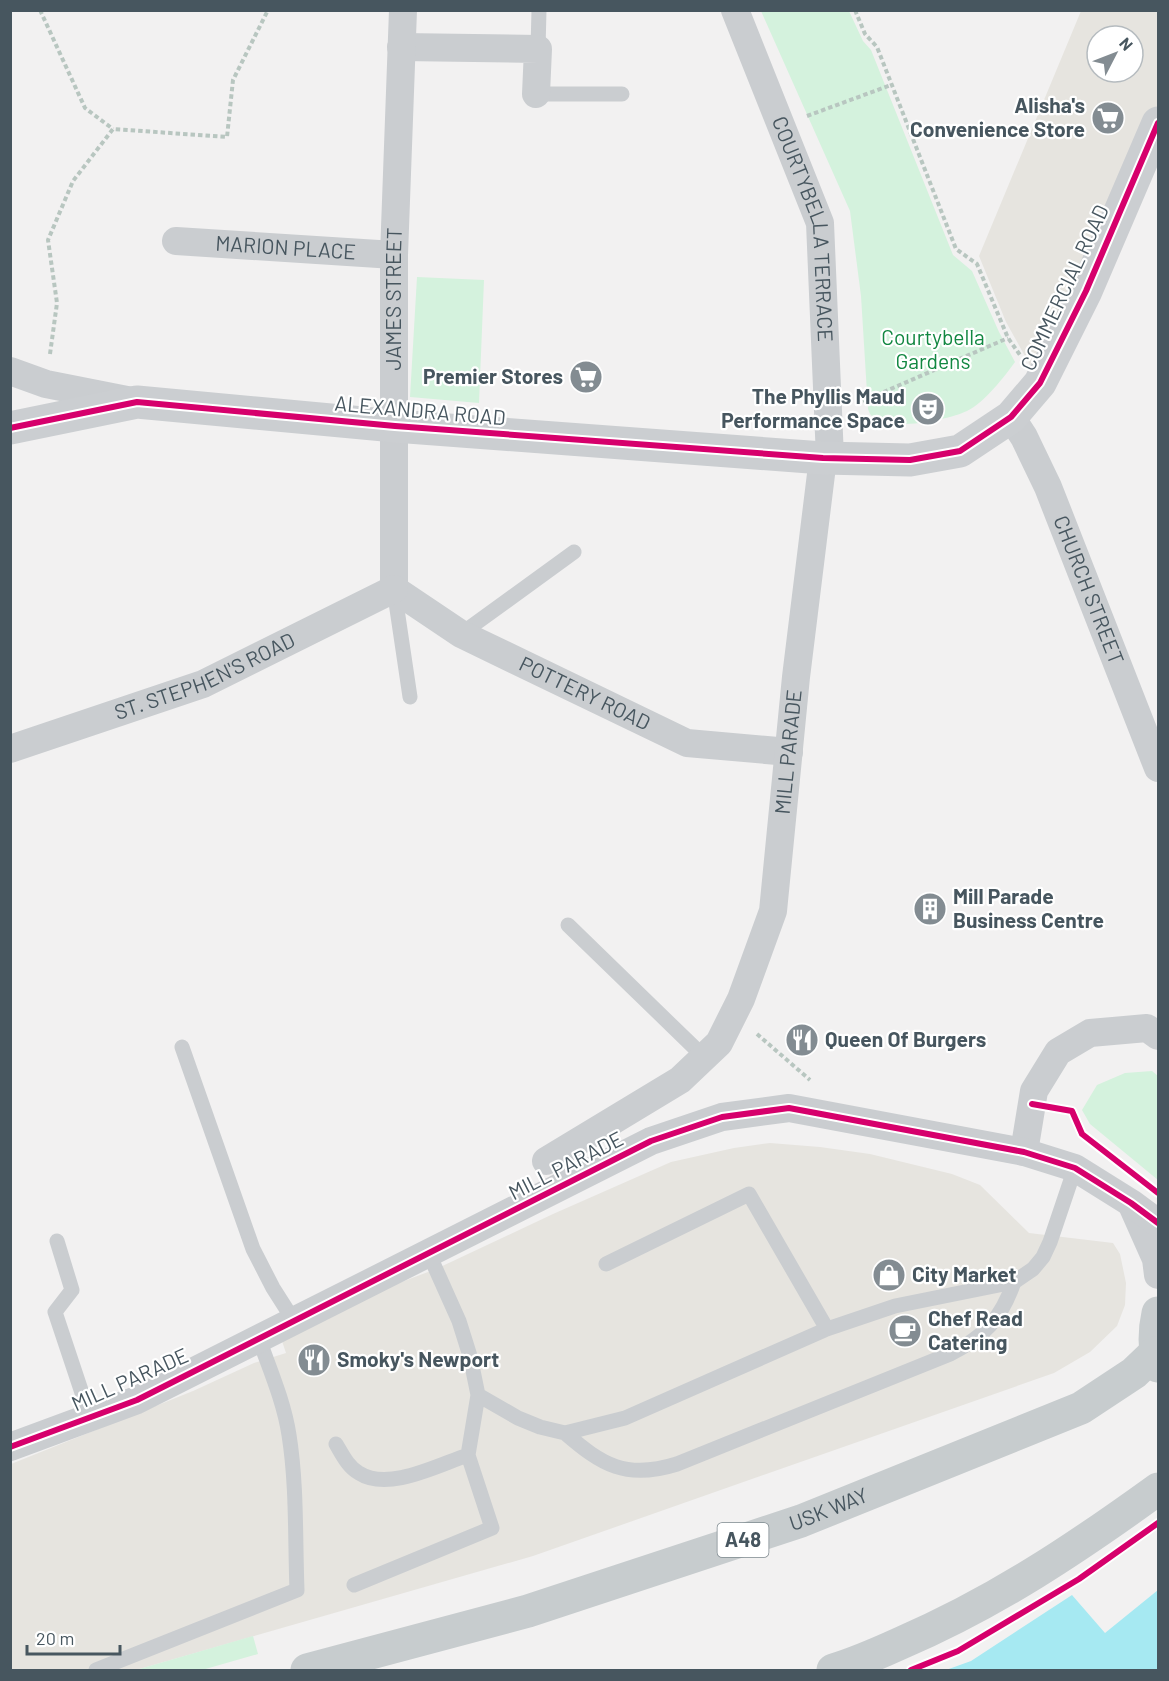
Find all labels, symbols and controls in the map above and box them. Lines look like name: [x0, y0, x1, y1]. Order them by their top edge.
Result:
north arrow: [1085, 24, 1145, 84]
text: N: [1116, 33, 1137, 54]
place label: Alisha's Convenience Store: [910, 92, 1085, 141]
supermarket icon: Alisha's Convenience Store: [1090, 100, 1126, 136]
street label: COURTYBELLA TERRACE: [768, 112, 839, 342]
street label: COMMERCIAL ROAD: [1014, 200, 1113, 374]
street label: JAMES STREET: [380, 227, 406, 370]
street label: MARION PLACE: [215, 230, 357, 264]
park label: Courtybella Gardens: [881, 324, 985, 373]
supermarket icon: Premier Stores: [568, 359, 604, 395]
place label: Premier Stores: [423, 363, 563, 388]
place label: The Phyllis Maud Performance Space: [721, 383, 905, 432]
street label: ALEXANDRA ROAD: [334, 390, 507, 429]
theatre icon: The Phyllis Maud Performance Space: [910, 391, 946, 427]
street label: CHURCH STREET: [1049, 512, 1130, 668]
street label: ST. STEPHEN'S ROAD: [111, 626, 299, 724]
street label: POTTERY ROAD: [516, 650, 655, 734]
street label: MILL PARADE: [769, 688, 806, 815]
place label: Mill Parade Business Centre: [953, 883, 1104, 932]
building icon: Mill Parade Business Centre: [912, 891, 948, 927]
restaurant icon: Queen Of Burgers: [784, 1022, 820, 1058]
place label: Queen Of Burgers: [825, 1026, 986, 1051]
street label: MILL PARADE: [504, 1125, 627, 1204]
shop icon: City Market: [871, 1257, 907, 1293]
place label: City Market: [912, 1261, 1016, 1286]
place label: Chef Read Catering: [928, 1305, 1023, 1354]
cafe icon: Chef Read Catering: [887, 1313, 923, 1349]
street label: MILL PARADE: [67, 1342, 192, 1416]
restaurant icon: Smoky's Newport: [296, 1342, 332, 1378]
place label: Smoky's Newport: [337, 1346, 499, 1371]
street label: USK WAY: [786, 1481, 871, 1535]
road number: A48: [718, 1523, 768, 1557]
scale bar: [27, 1618, 120, 1656]
text: 20 m: [36, 1627, 74, 1649]

